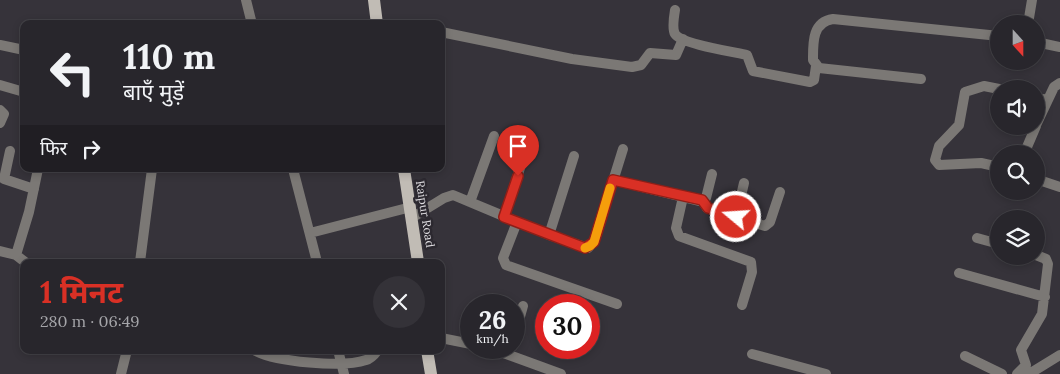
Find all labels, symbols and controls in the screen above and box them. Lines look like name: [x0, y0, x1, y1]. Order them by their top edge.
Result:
north arrow: [990, 15, 1045, 70]
map controls: [990, 15, 1045, 265]
text: 110 m: [123, 34, 215, 79]
icon: left: [40, 40, 105, 105]
text: बाएँ मुड़ें: [123, 78, 184, 106]
button: sound: [990, 80, 1045, 135]
pin: [497, 125, 539, 176]
icon: arrive: [504, 132, 532, 160]
icon: right: [77, 135, 105, 163]
text: फिर: [40, 136, 67, 160]
button: search: [990, 145, 1045, 200]
street label: Raipur Road: [413, 179, 438, 248]
position arrow: [709, 190, 761, 242]
button: layers: [990, 210, 1045, 265]
text: 1 मिनट: [40, 273, 123, 311]
button: close: [373, 276, 425, 328]
speed limit sign: 30: [535, 294, 600, 359]
text: 26: [479, 304, 506, 336]
text: 280 m · 06:49: [40, 311, 140, 331]
text: km/h: [476, 331, 509, 346]

